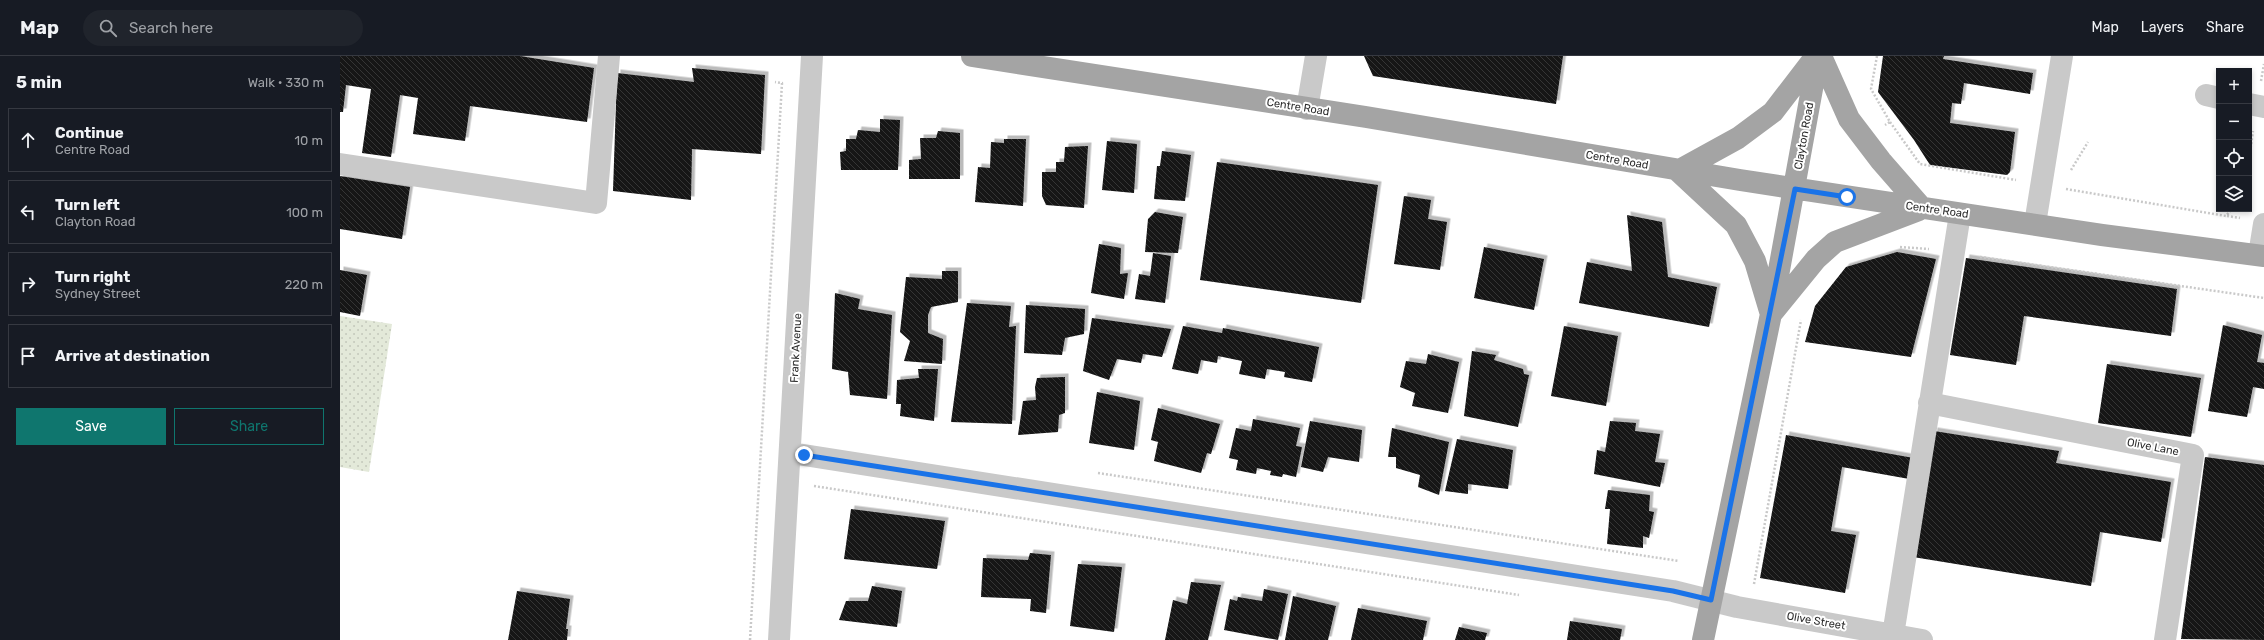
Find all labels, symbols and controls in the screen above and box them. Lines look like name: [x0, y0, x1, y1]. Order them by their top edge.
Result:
search box: [83, 10, 363, 46]
text: Map: [20, 16, 59, 39]
icon: search: [97, 17, 119, 39]
text: Search here: [129, 19, 213, 37]
text: Map: [2092, 19, 2119, 36]
text: Layers: [2141, 19, 2184, 36]
text: Share: [2206, 19, 2244, 36]
map controls: [2216, 68, 2252, 212]
button: +: [2216, 68, 2252, 104]
text: 5 min: [16, 72, 62, 92]
text: Walk · 330 m: [248, 75, 324, 90]
street label: Centre Road: [1266, 96, 1330, 118]
street label: Clayton Road: [1792, 101, 1816, 171]
button: −: [2216, 104, 2252, 140]
text: Continue: [55, 124, 124, 142]
icon: ahead: [17, 129, 39, 151]
text: 10 m: [294, 133, 323, 148]
button: locate: [2216, 140, 2252, 176]
text: Centre Road: [55, 142, 130, 157]
street label: Centre Road: [1585, 148, 1649, 172]
button: layers: [2216, 176, 2252, 212]
route start: [1838, 188, 1856, 206]
text: Turn left: [55, 196, 120, 214]
street label: Centre Road: [1905, 199, 1969, 221]
icon: left: [17, 201, 39, 223]
text: 100 m: [286, 205, 323, 220]
text: Clayton Road: [55, 214, 135, 229]
text: Turn right: [55, 268, 130, 286]
icon: right: [17, 273, 39, 295]
text: 220 m: [285, 277, 323, 292]
text: Sydney Street: [55, 286, 140, 301]
street label: Frank Avenue: [788, 313, 804, 383]
icon: arrive: [17, 345, 39, 367]
text: Arrive at destination: [55, 347, 210, 365]
button: Save: [16, 408, 166, 445]
button: Share: [174, 408, 324, 445]
street label: Olive Lane: [2126, 436, 2180, 458]
route end: [795, 446, 813, 464]
street label: Olive Street: [1786, 609, 1847, 633]

